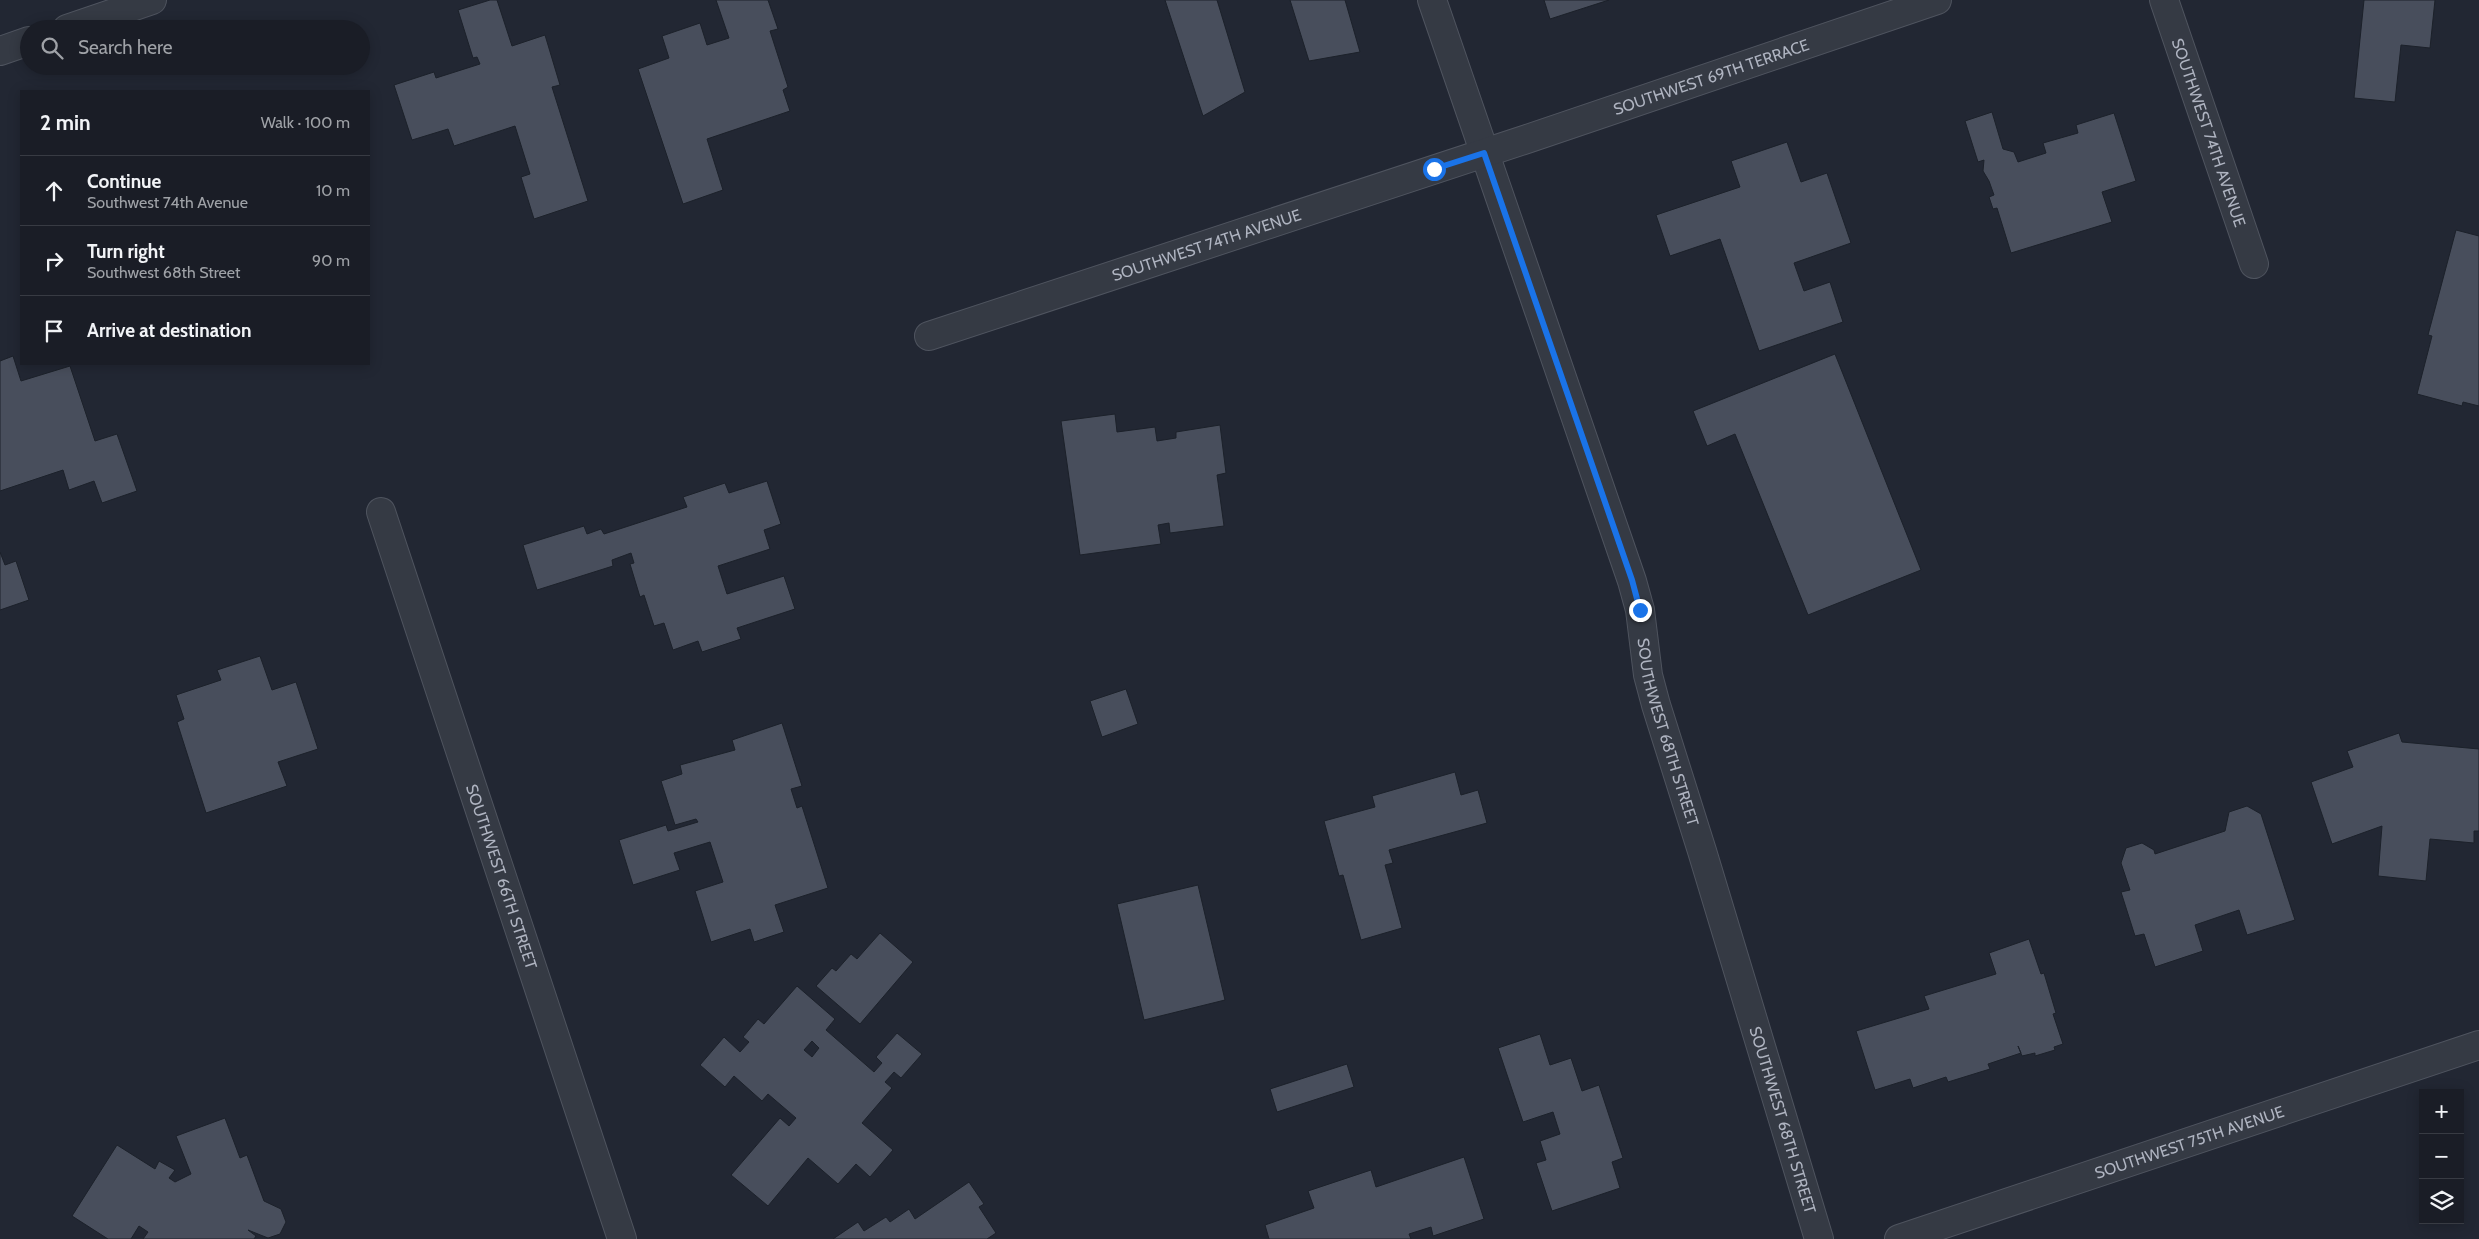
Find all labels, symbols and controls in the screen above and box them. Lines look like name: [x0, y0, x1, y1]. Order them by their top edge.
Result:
search box: [20, 20, 370, 75]
icon: search: [38, 34, 66, 62]
street label: SOUTHWEST 69TH TERRACE: [1611, 35, 1812, 119]
text: Search here: [78, 36, 172, 59]
street label: SOUTHWEST 74TH AVENUE: [2168, 36, 2250, 229]
text: 2 min: [40, 110, 91, 135]
text: Walk · 100 m: [261, 113, 350, 132]
route start: [1423, 158, 1446, 181]
text: Continue: [87, 170, 161, 193]
icon: ahead: [40, 177, 68, 205]
text: 10 m: [316, 181, 350, 200]
text: Southwest 74th Avenue: [87, 193, 248, 212]
street label: SOUTHWEST 74TH AVENUE: [1109, 205, 1303, 285]
text: Turn right: [87, 240, 165, 263]
icon: right: [40, 247, 68, 275]
text: 90 m: [312, 251, 350, 270]
text: Southwest 68th Street: [87, 263, 240, 282]
icon: arrive: [40, 317, 68, 345]
text: Arrive at destination: [87, 319, 251, 342]
route end: [1629, 599, 1652, 622]
street label: SOUTHWEST 68TH STREET: [1634, 637, 1703, 829]
street label: SOUTHWEST 66TH STREET: [462, 782, 541, 972]
street label: SOUTHWEST 68TH STREET: [1746, 1024, 1820, 1216]
map controls: [2419, 1089, 2464, 1224]
button: +: [2419, 1089, 2464, 1134]
street label: SOUTHWEST 75TH AVENUE: [2092, 1101, 2286, 1182]
button: −: [2419, 1134, 2464, 1179]
button: layers: [2419, 1179, 2464, 1224]

